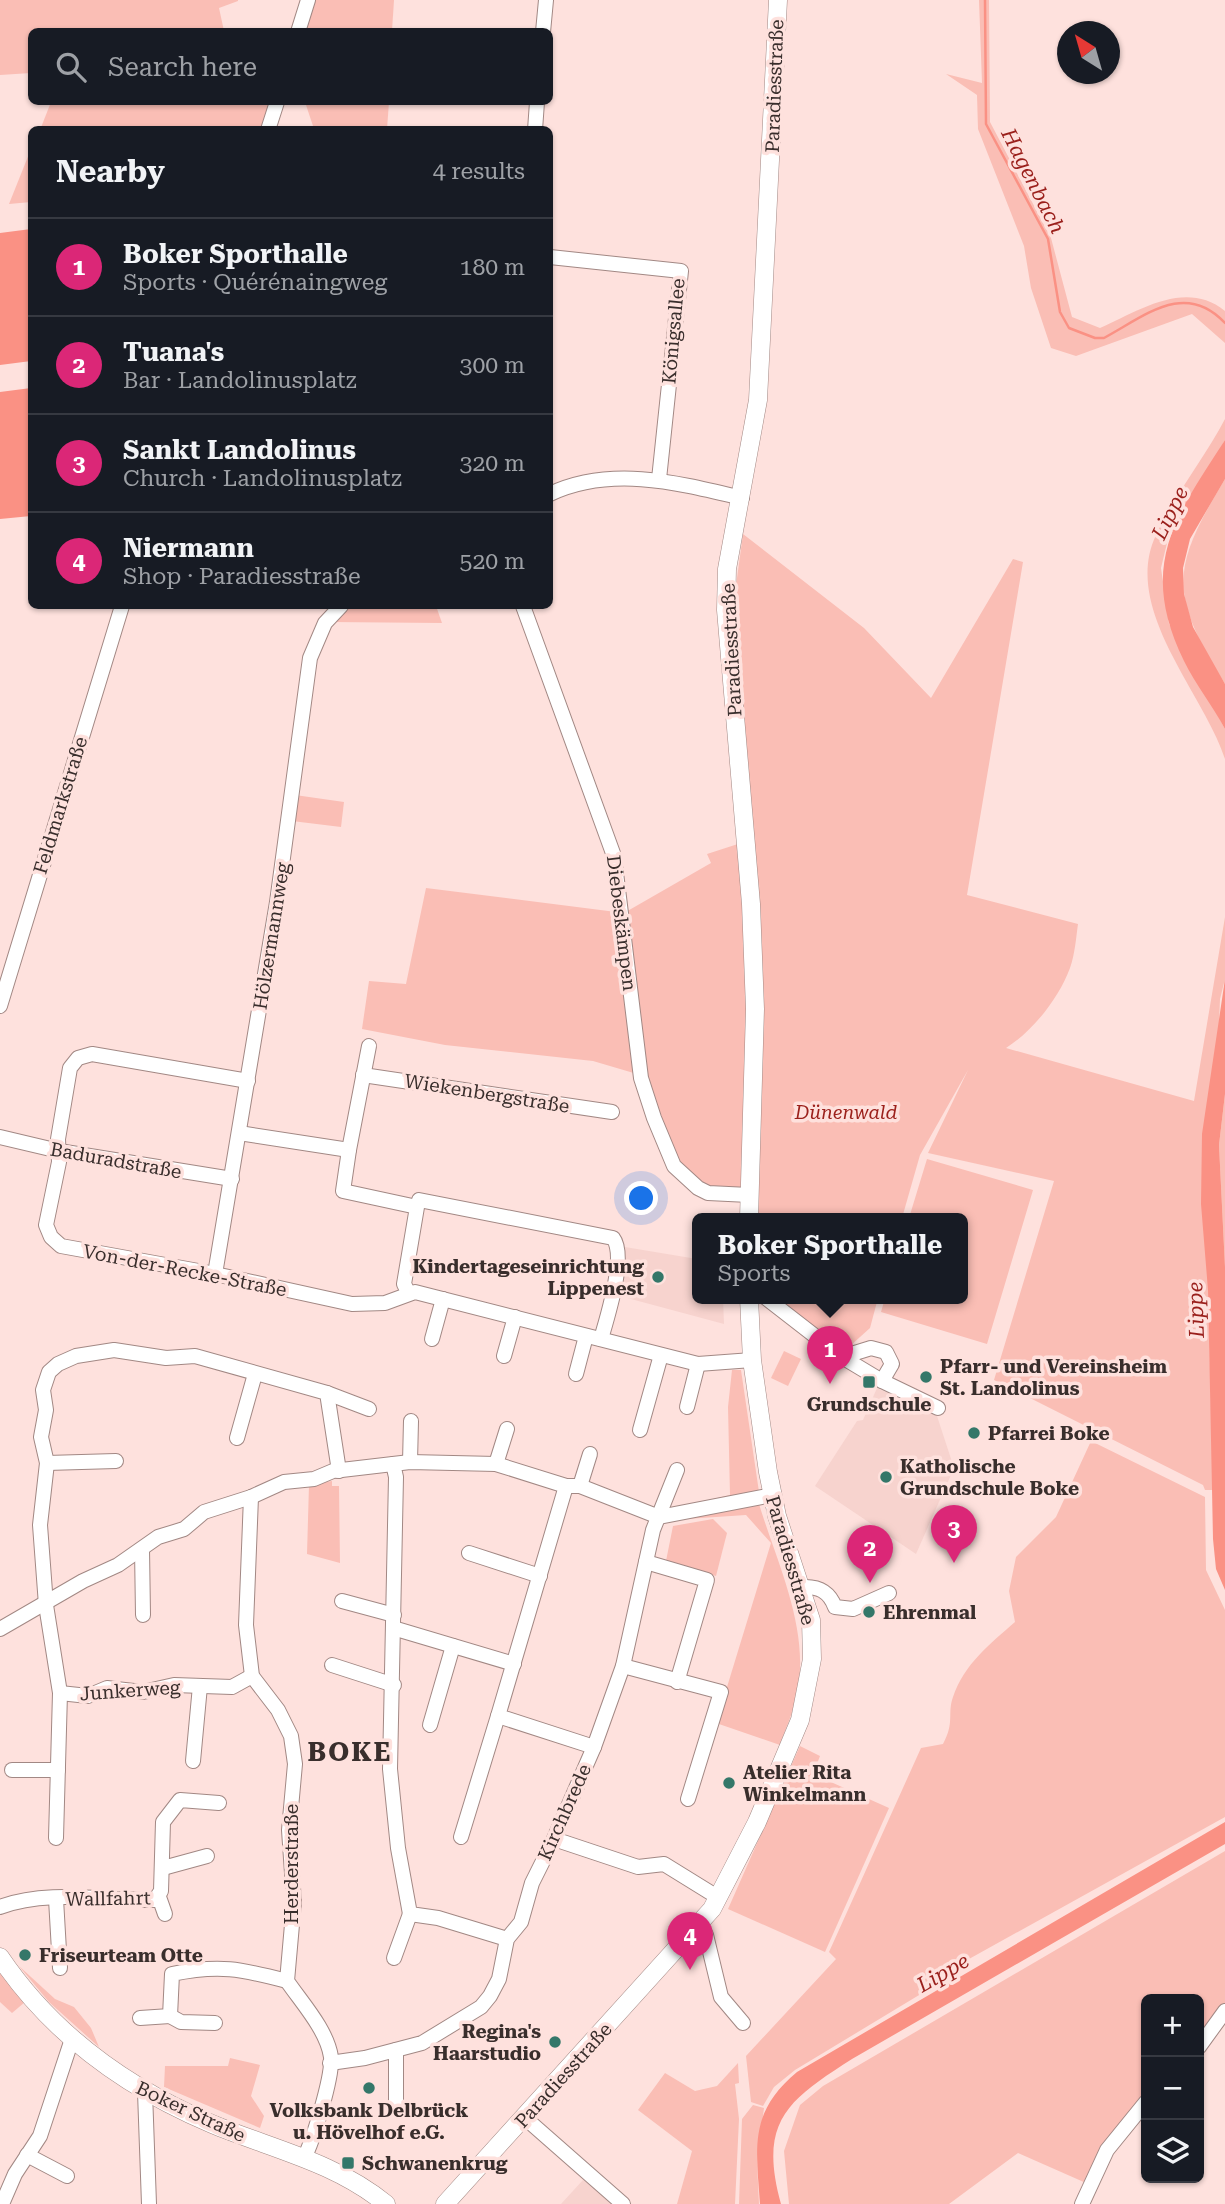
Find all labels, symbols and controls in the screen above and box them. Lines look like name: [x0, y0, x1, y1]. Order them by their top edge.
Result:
street label: Paradiesstraße: [761, 19, 788, 153]
north arrow: [1057, 21, 1120, 84]
search box: [28, 28, 553, 105]
icon: search: [52, 48, 90, 86]
text: Search here: [108, 52, 257, 82]
water label: Hagenbach: [996, 124, 1070, 238]
text: Nearby: [56, 154, 165, 189]
text: 4 results: [433, 158, 525, 185]
text: Boker Sporthalle: [123, 239, 348, 269]
text: 1: [73, 254, 85, 281]
text: 180 m: [460, 254, 525, 281]
text: Sports · Quérénaingweg: [123, 269, 387, 296]
street label: Königsallee: [657, 277, 690, 385]
text: Tuana's: [123, 337, 224, 367]
text: 2: [73, 352, 85, 379]
text: 300 m: [460, 352, 525, 379]
text: Bar · Landolinusplatz: [123, 367, 357, 394]
text: Sankt Landolinus: [123, 435, 356, 465]
text: 3: [73, 450, 85, 477]
text: 320 m: [460, 450, 525, 477]
text: Church · Landolinusplatz: [123, 465, 402, 492]
water label: Lippe: [1146, 483, 1193, 544]
text: Niermann: [123, 533, 254, 563]
text: 4: [73, 548, 85, 575]
text: 520 m: [460, 548, 525, 575]
text: Shop · Paradiesstraße: [123, 563, 361, 590]
street label: Paradiesstraße: [717, 583, 746, 717]
street label: Feldmarkstraße: [29, 734, 92, 877]
street label: Diebeskämpen: [602, 854, 641, 992]
street label: Hölzermannweg: [248, 861, 295, 1011]
street label: Wiekenbergstraße: [403, 1069, 571, 1118]
park label: Dünenwald: [794, 1101, 897, 1124]
street label: Baduradstraße: [48, 1138, 183, 1183]
your location: [624, 1181, 658, 1215]
popup: [692, 1213, 968, 1304]
text: Boker Sporthalle: [718, 1230, 942, 1260]
street label: Von-der-Recke-Straße: [81, 1239, 289, 1302]
place label: Kindertageseinrichtung Lippenest: [412, 1255, 644, 1300]
text: Sports: [718, 1260, 790, 1287]
marker: Kindertageseinrichtung Lippenest: [650, 1269, 666, 1285]
water label: Lippe: [1183, 1282, 1209, 1339]
pin: 1: [807, 1326, 853, 1384]
place label: Pfarr- und Vereinsheim St. Landolinus: [940, 1355, 1168, 1400]
marker: Pfarr- und Vereinsheim St. Landolinus: [918, 1369, 934, 1385]
marker: Grundschule: [861, 1374, 877, 1390]
place label: Grundschule: [807, 1393, 931, 1416]
place label: Pfarrei Boke: [988, 1422, 1110, 1445]
marker: Pfarrei Boke: [966, 1425, 982, 1441]
place label: Katholische Grundschule Boke: [900, 1455, 1079, 1500]
marker: Katholische Grundschule Boke: [878, 1469, 894, 1485]
street label: Paradiesstraße: [761, 1493, 820, 1628]
pin: 3: [931, 1505, 977, 1563]
pin: 2: [847, 1525, 893, 1583]
place label: Ehrenmal: [883, 1601, 976, 1624]
marker: Ehrenmal: [861, 1604, 877, 1620]
street label: Junkerweg: [79, 1675, 181, 1705]
district label: BOKE: [308, 1737, 392, 1767]
street label: Kirchbrede: [533, 1760, 596, 1864]
place label: Atelier Rita Winkelmann: [743, 1761, 866, 1806]
marker: Atelier Rita Winkelmann: [721, 1775, 737, 1791]
street label: Herderstraße: [280, 1804, 303, 1924]
street label: Wallfahrt: [65, 1886, 151, 1911]
pin: 4: [667, 1912, 713, 1970]
place label: Friseurteam Otte: [39, 1944, 203, 1967]
marker: Friseurteam Otte: [17, 1947, 33, 1963]
water label: Lippe: [912, 1949, 973, 1998]
map controls: [1141, 1994, 1204, 2183]
button: +: [1141, 1994, 1204, 2057]
street label: Paradiesstraße: [510, 2018, 617, 2133]
place label: Regina's Haarstudio: [433, 2020, 541, 2065]
marker: Regina's Haarstudio: [547, 2034, 563, 2050]
button: −: [1141, 2057, 1204, 2120]
street label: Boker Straße: [132, 2076, 249, 2147]
marker: Volksbank Delbrück u. Hövelhof e.G.: [361, 2080, 377, 2096]
place label: Volksbank Delbrück u. Hövelhof e.G.: [270, 2099, 468, 2144]
button: layers: [1141, 2120, 1204, 2183]
place label: Schwanenkrug: [362, 2152, 508, 2175]
marker: Schwanenkrug: [340, 2155, 356, 2171]

